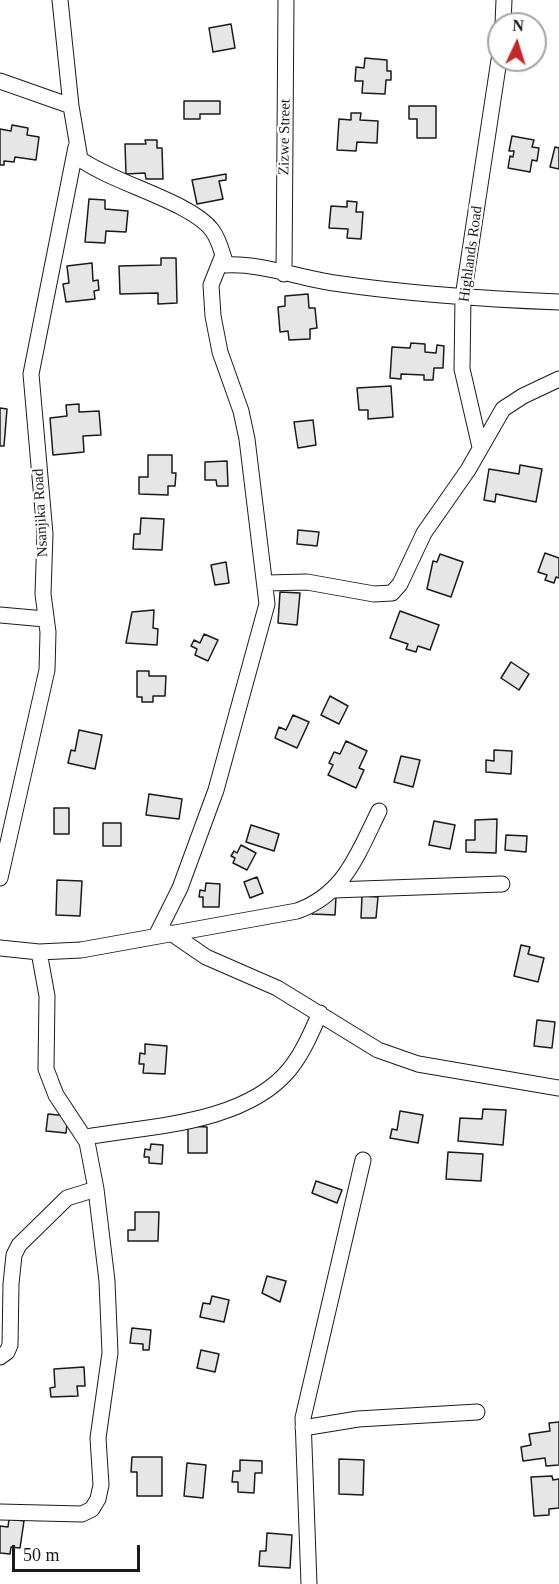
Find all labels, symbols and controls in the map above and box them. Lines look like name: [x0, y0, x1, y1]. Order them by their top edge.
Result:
north arrow: [487, 12, 547, 72]
text: N: [512, 17, 525, 34]
street label: Zizwe Street: [275, 99, 295, 175]
street label: Highlands Road: [455, 205, 487, 303]
street label: Nsanjika Road: [30, 468, 52, 558]
scale bar: [15, 1533, 142, 1571]
text: 50 m: [23, 1545, 60, 1565]

